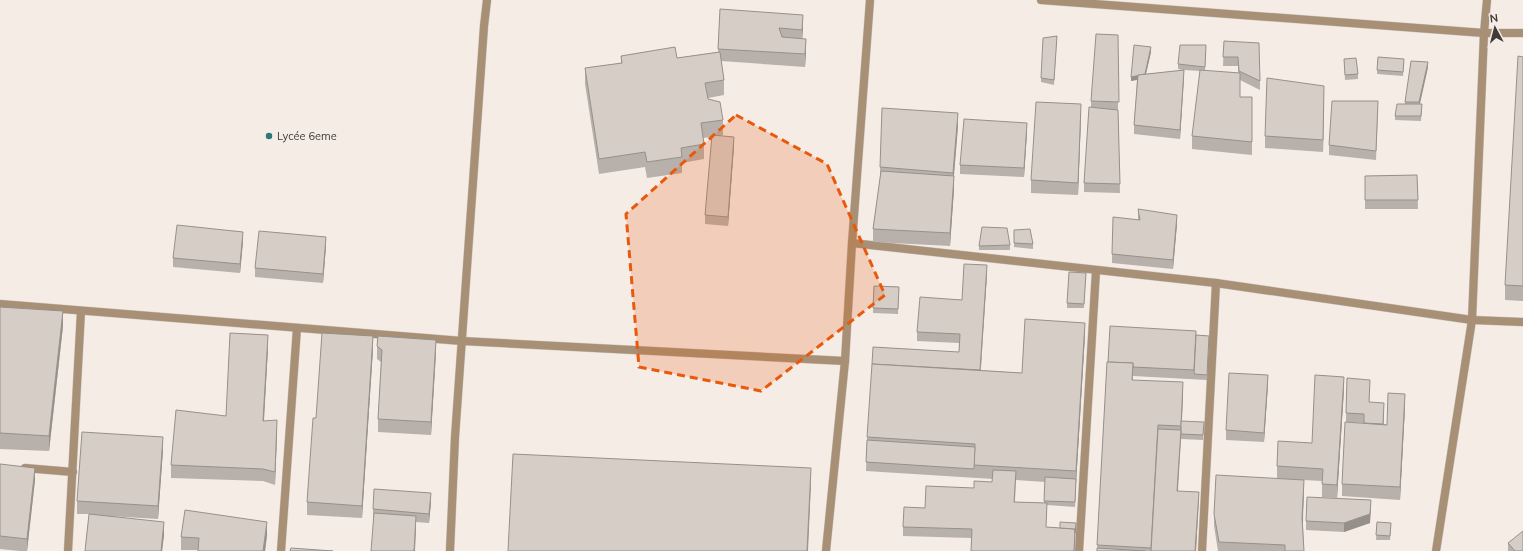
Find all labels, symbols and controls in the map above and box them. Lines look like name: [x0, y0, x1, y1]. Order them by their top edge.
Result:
north arrow: [1475, 8, 1515, 48]
text: N: [1489, 11, 1499, 26]
place label: Lycée 6eme: [277, 129, 337, 143]
marker: Lycée 6eme: [264, 131, 274, 141]

